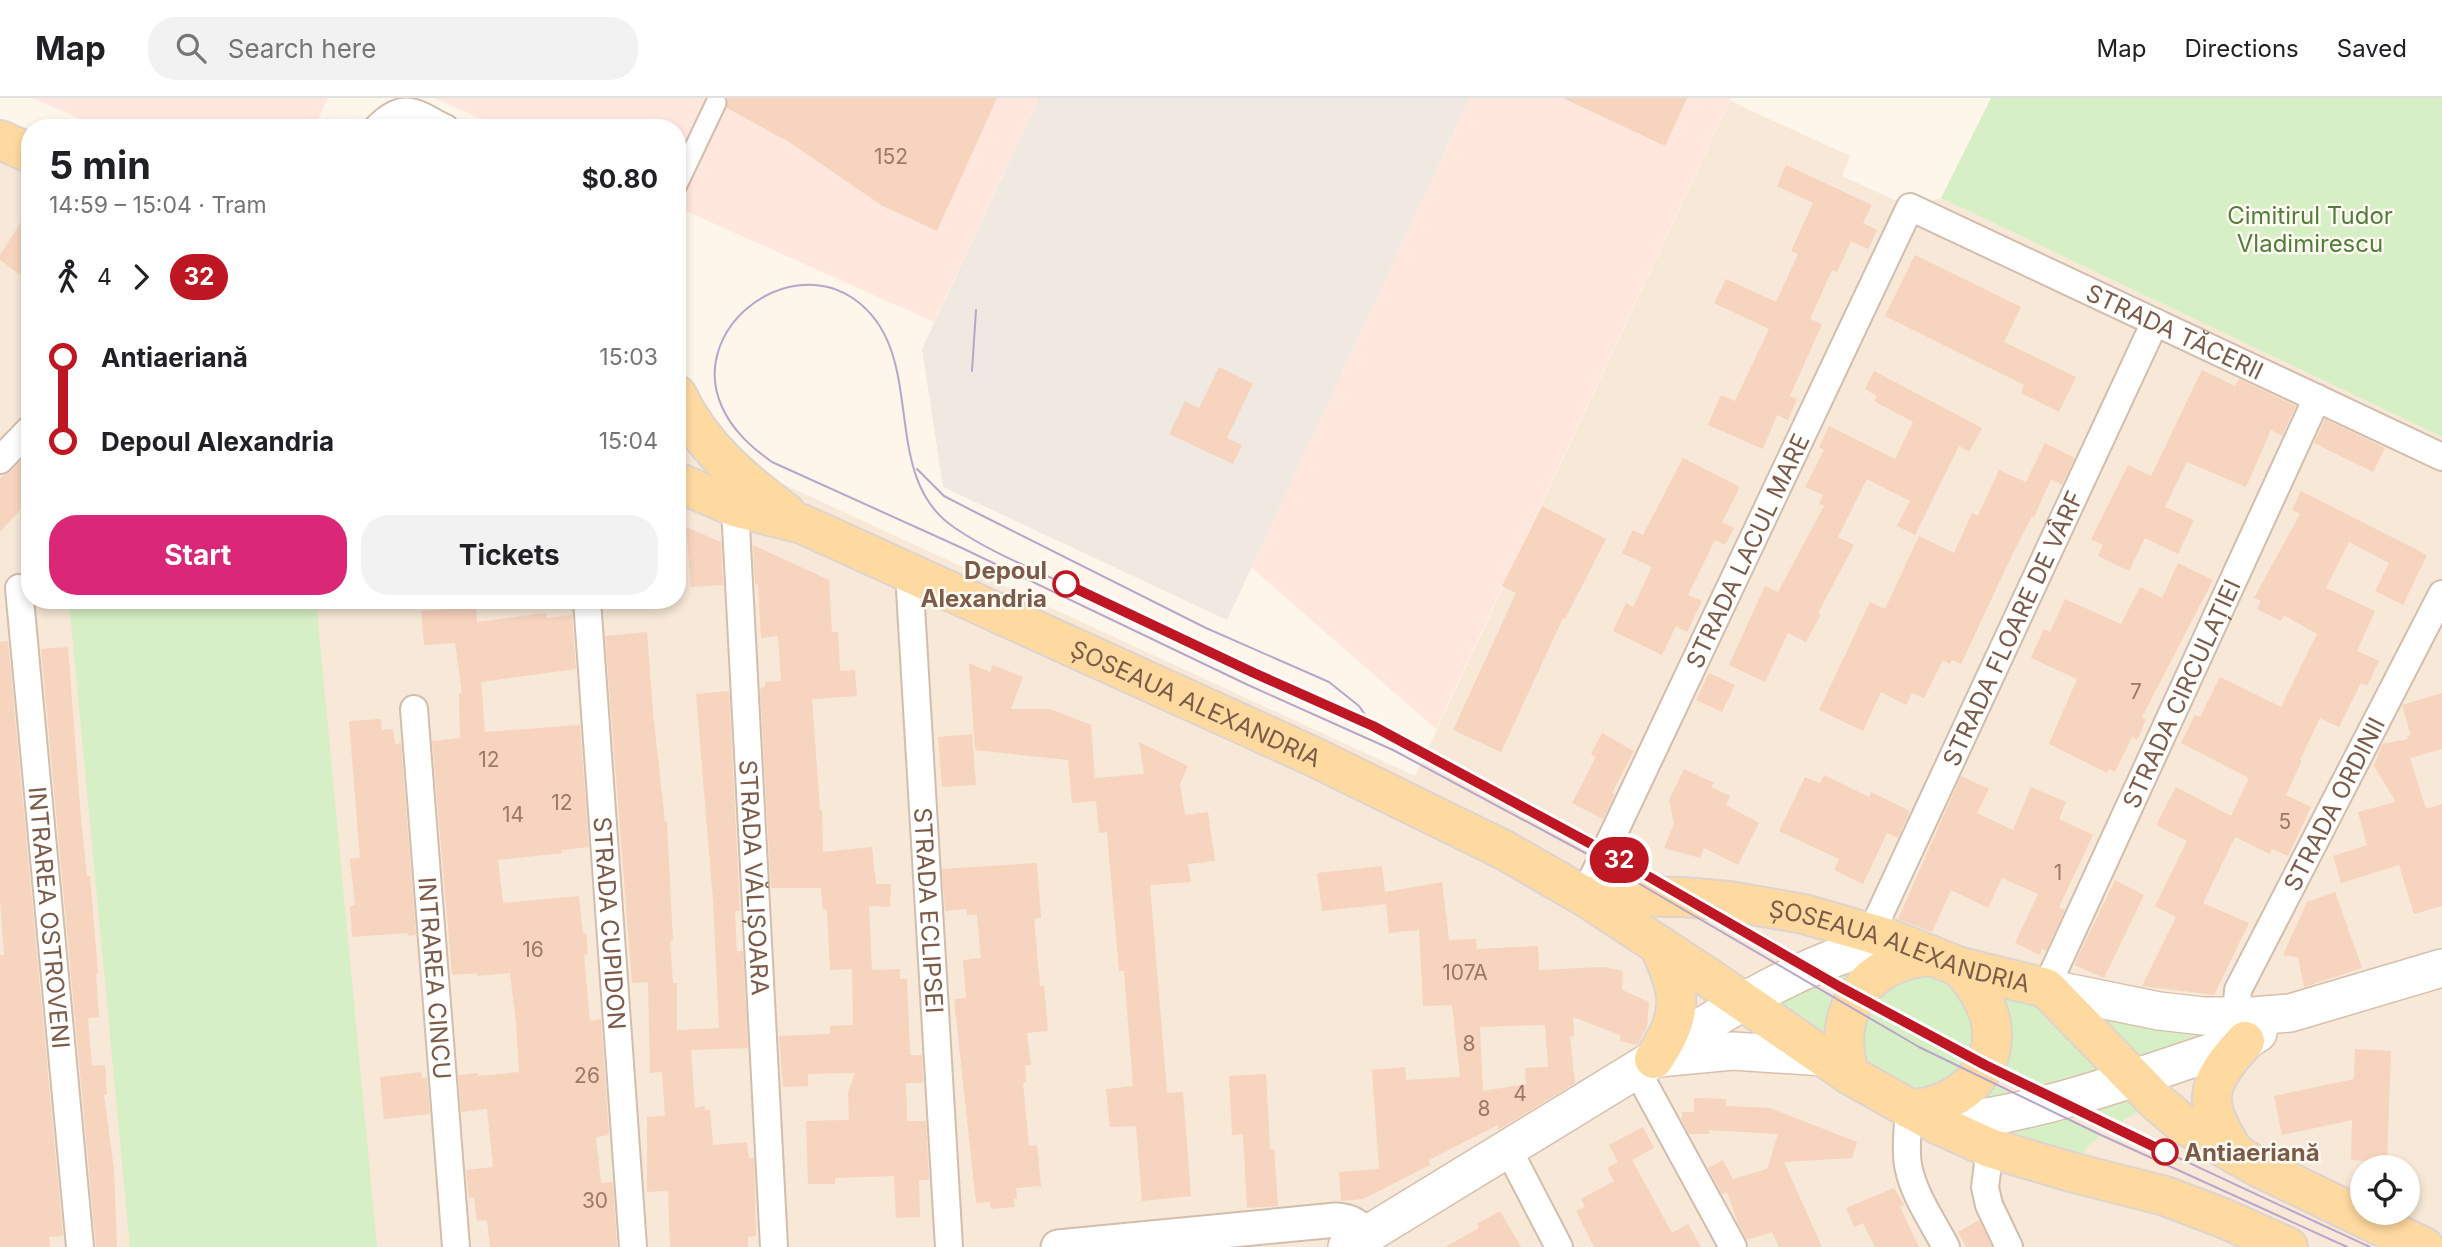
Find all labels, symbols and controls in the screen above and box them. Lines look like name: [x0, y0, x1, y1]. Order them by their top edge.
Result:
search box: [148, 17, 638, 80]
text: Map: [35, 28, 106, 68]
icon: search: [172, 29, 210, 67]
text: Search here: [228, 33, 376, 64]
text: Map: [2097, 34, 2146, 63]
text: Directions: [2184, 34, 2299, 63]
text: Saved: [2337, 34, 2407, 63]
text: 5 min: [49, 142, 151, 188]
house number: 152: [874, 144, 908, 169]
text: $0.80: [582, 163, 658, 194]
text: 14:59 – 15:04 · Tram: [49, 191, 267, 219]
park label: Cimitirul Tudor Vladimirescu: [2227, 201, 2393, 258]
icon: walk: [49, 258, 87, 296]
icon: forward: [122, 258, 160, 296]
text: 32: [184, 262, 214, 291]
text: 4: [97, 263, 112, 291]
street label: STRADA TĂCERII: [2082, 278, 2268, 386]
text: Antiaeriană: [101, 342, 248, 373]
text: 15:03: [599, 343, 658, 371]
text: Depoul Alexandria: [101, 426, 334, 457]
text: 15:04: [599, 427, 658, 455]
street label: STRADA LACUL MARE: [1680, 429, 1815, 673]
street label: STRADA FLOARE DE VÂRF: [1936, 486, 2089, 771]
button: Start: [49, 515, 347, 595]
button: Tickets: [361, 515, 658, 595]
place label: Depoul Alexandria: [920, 556, 1047, 613]
marker: Depoul Alexandria: [1053, 571, 1079, 597]
street label: STRADA CIRCULAȚIEI: [2116, 575, 2246, 813]
street label: ȘOSEAUA ALEXANDRIA: [1066, 634, 1326, 773]
house number: 7: [2130, 679, 2142, 704]
street label: STRADA ORDINII: [2277, 712, 2391, 896]
house number: 12: [478, 747, 500, 772]
street label: STRADA VĂLIȘOARA: [734, 759, 775, 996]
street label: INTRAREA OSTROVENI: [23, 785, 76, 1050]
house number: 12: [551, 790, 573, 815]
house number: 14: [502, 802, 524, 827]
street label: STRADA ECLIPSEI: [908, 807, 950, 1014]
house number: 5: [2279, 809, 2291, 834]
street label: STRADA CUPIDON: [588, 816, 632, 1031]
line badge: 32: [1588, 837, 1650, 883]
text: 32: [1604, 845, 1634, 874]
house number: 1: [2054, 860, 2062, 885]
street label: INTRAREA CINCU: [413, 876, 457, 1080]
street label: ȘOSEAUA ALEXANDRIA: [1767, 894, 2033, 998]
house number: 16: [522, 937, 544, 962]
house number: 107A: [1442, 960, 1488, 985]
house number: 8: [1463, 1031, 1476, 1056]
house number: 26: [574, 1063, 600, 1088]
house number: 4: [1513, 1081, 1527, 1106]
house number: 8: [1478, 1096, 1491, 1121]
place label: Antiaeriană: [2184, 1138, 2320, 1167]
marker: Antiaeriană: [2152, 1139, 2178, 1165]
map controls: [2350, 1155, 2420, 1225]
button: locate: [2350, 1155, 2420, 1225]
house number: 30: [582, 1188, 608, 1213]

